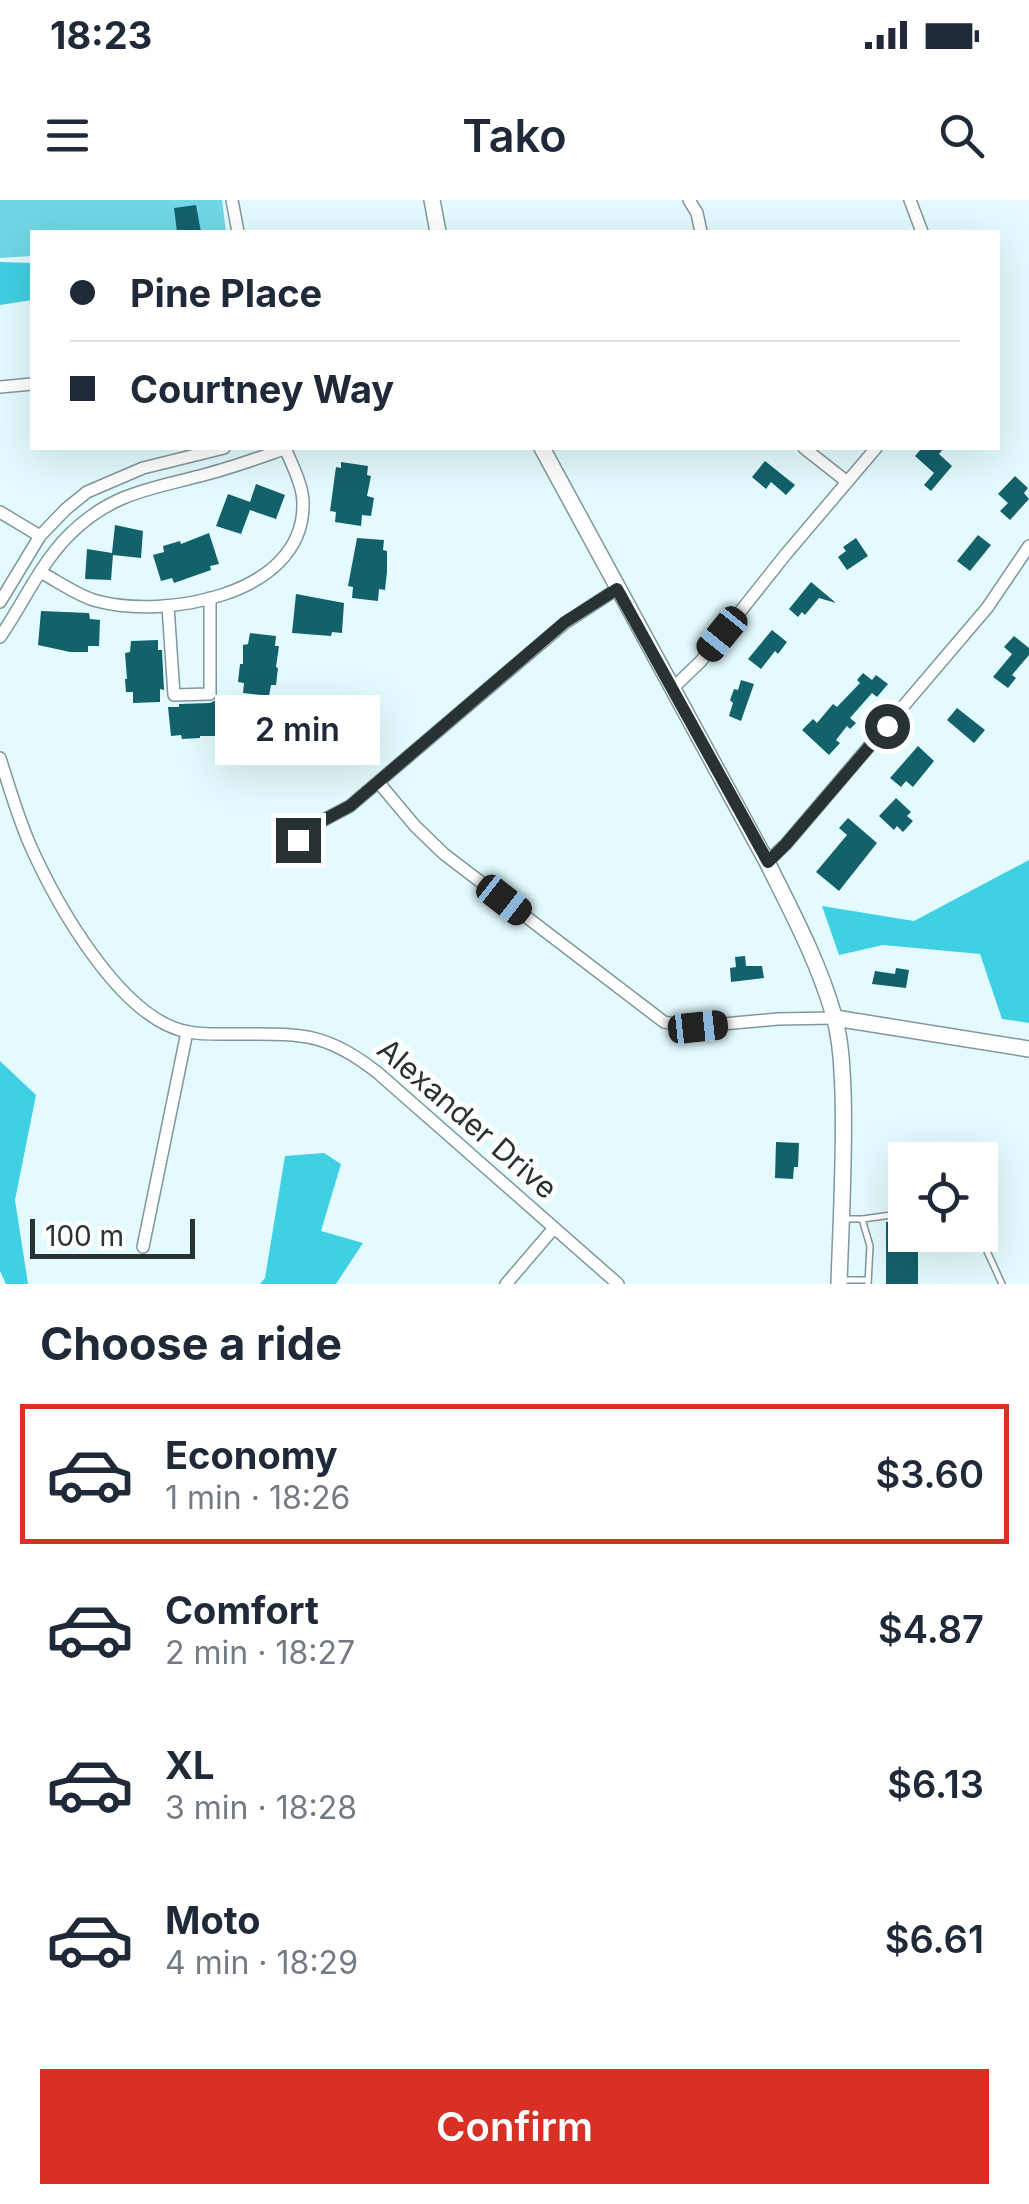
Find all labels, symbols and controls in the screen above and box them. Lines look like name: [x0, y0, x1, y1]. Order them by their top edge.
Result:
text: 18:23: [50, 12, 152, 58]
icon: menu: [40, 108, 95, 163]
text: Tako: [462, 108, 567, 163]
icon: search: [934, 108, 989, 163]
text: Pine Place: [130, 270, 322, 316]
text: Courtney Way: [130, 366, 394, 412]
car: [691, 601, 753, 667]
callout: 2 min: [216, 695, 380, 765]
route start: [865, 704, 910, 749]
text: 2 min: [255, 710, 340, 749]
route end: [276, 818, 321, 863]
car: [471, 870, 537, 930]
car: [667, 1009, 729, 1045]
street label: Alexander Drive: [371, 1031, 565, 1206]
map controls: [888, 1142, 998, 1252]
button: locate: [888, 1142, 998, 1252]
scale bar: [30, 1214, 195, 1258]
text: 100 m: [45, 1219, 124, 1253]
text: Choose a ride: [40, 1316, 342, 1371]
icon: car: [45, 1429, 135, 1519]
text: Economy: [165, 1432, 338, 1478]
text: $3.60: [875, 1451, 984, 1497]
text: 1 min · 18:26: [165, 1478, 350, 1517]
icon: car: [45, 1584, 135, 1674]
text: Comfort: [165, 1587, 319, 1633]
text: $4.87: [878, 1606, 984, 1652]
text: 2 min · 18:27: [165, 1633, 355, 1672]
icon: car: [45, 1739, 135, 1829]
text: XL: [165, 1742, 215, 1788]
text: $6.13: [887, 1761, 984, 1807]
text: 3 min · 18:28: [165, 1788, 357, 1827]
icon: car: [45, 1894, 135, 1984]
text: Moto: [165, 1897, 261, 1943]
text: $6.61: [885, 1916, 984, 1962]
text: 4 min · 18:29: [165, 1943, 358, 1982]
button: Confirm: [40, 2069, 989, 2184]

